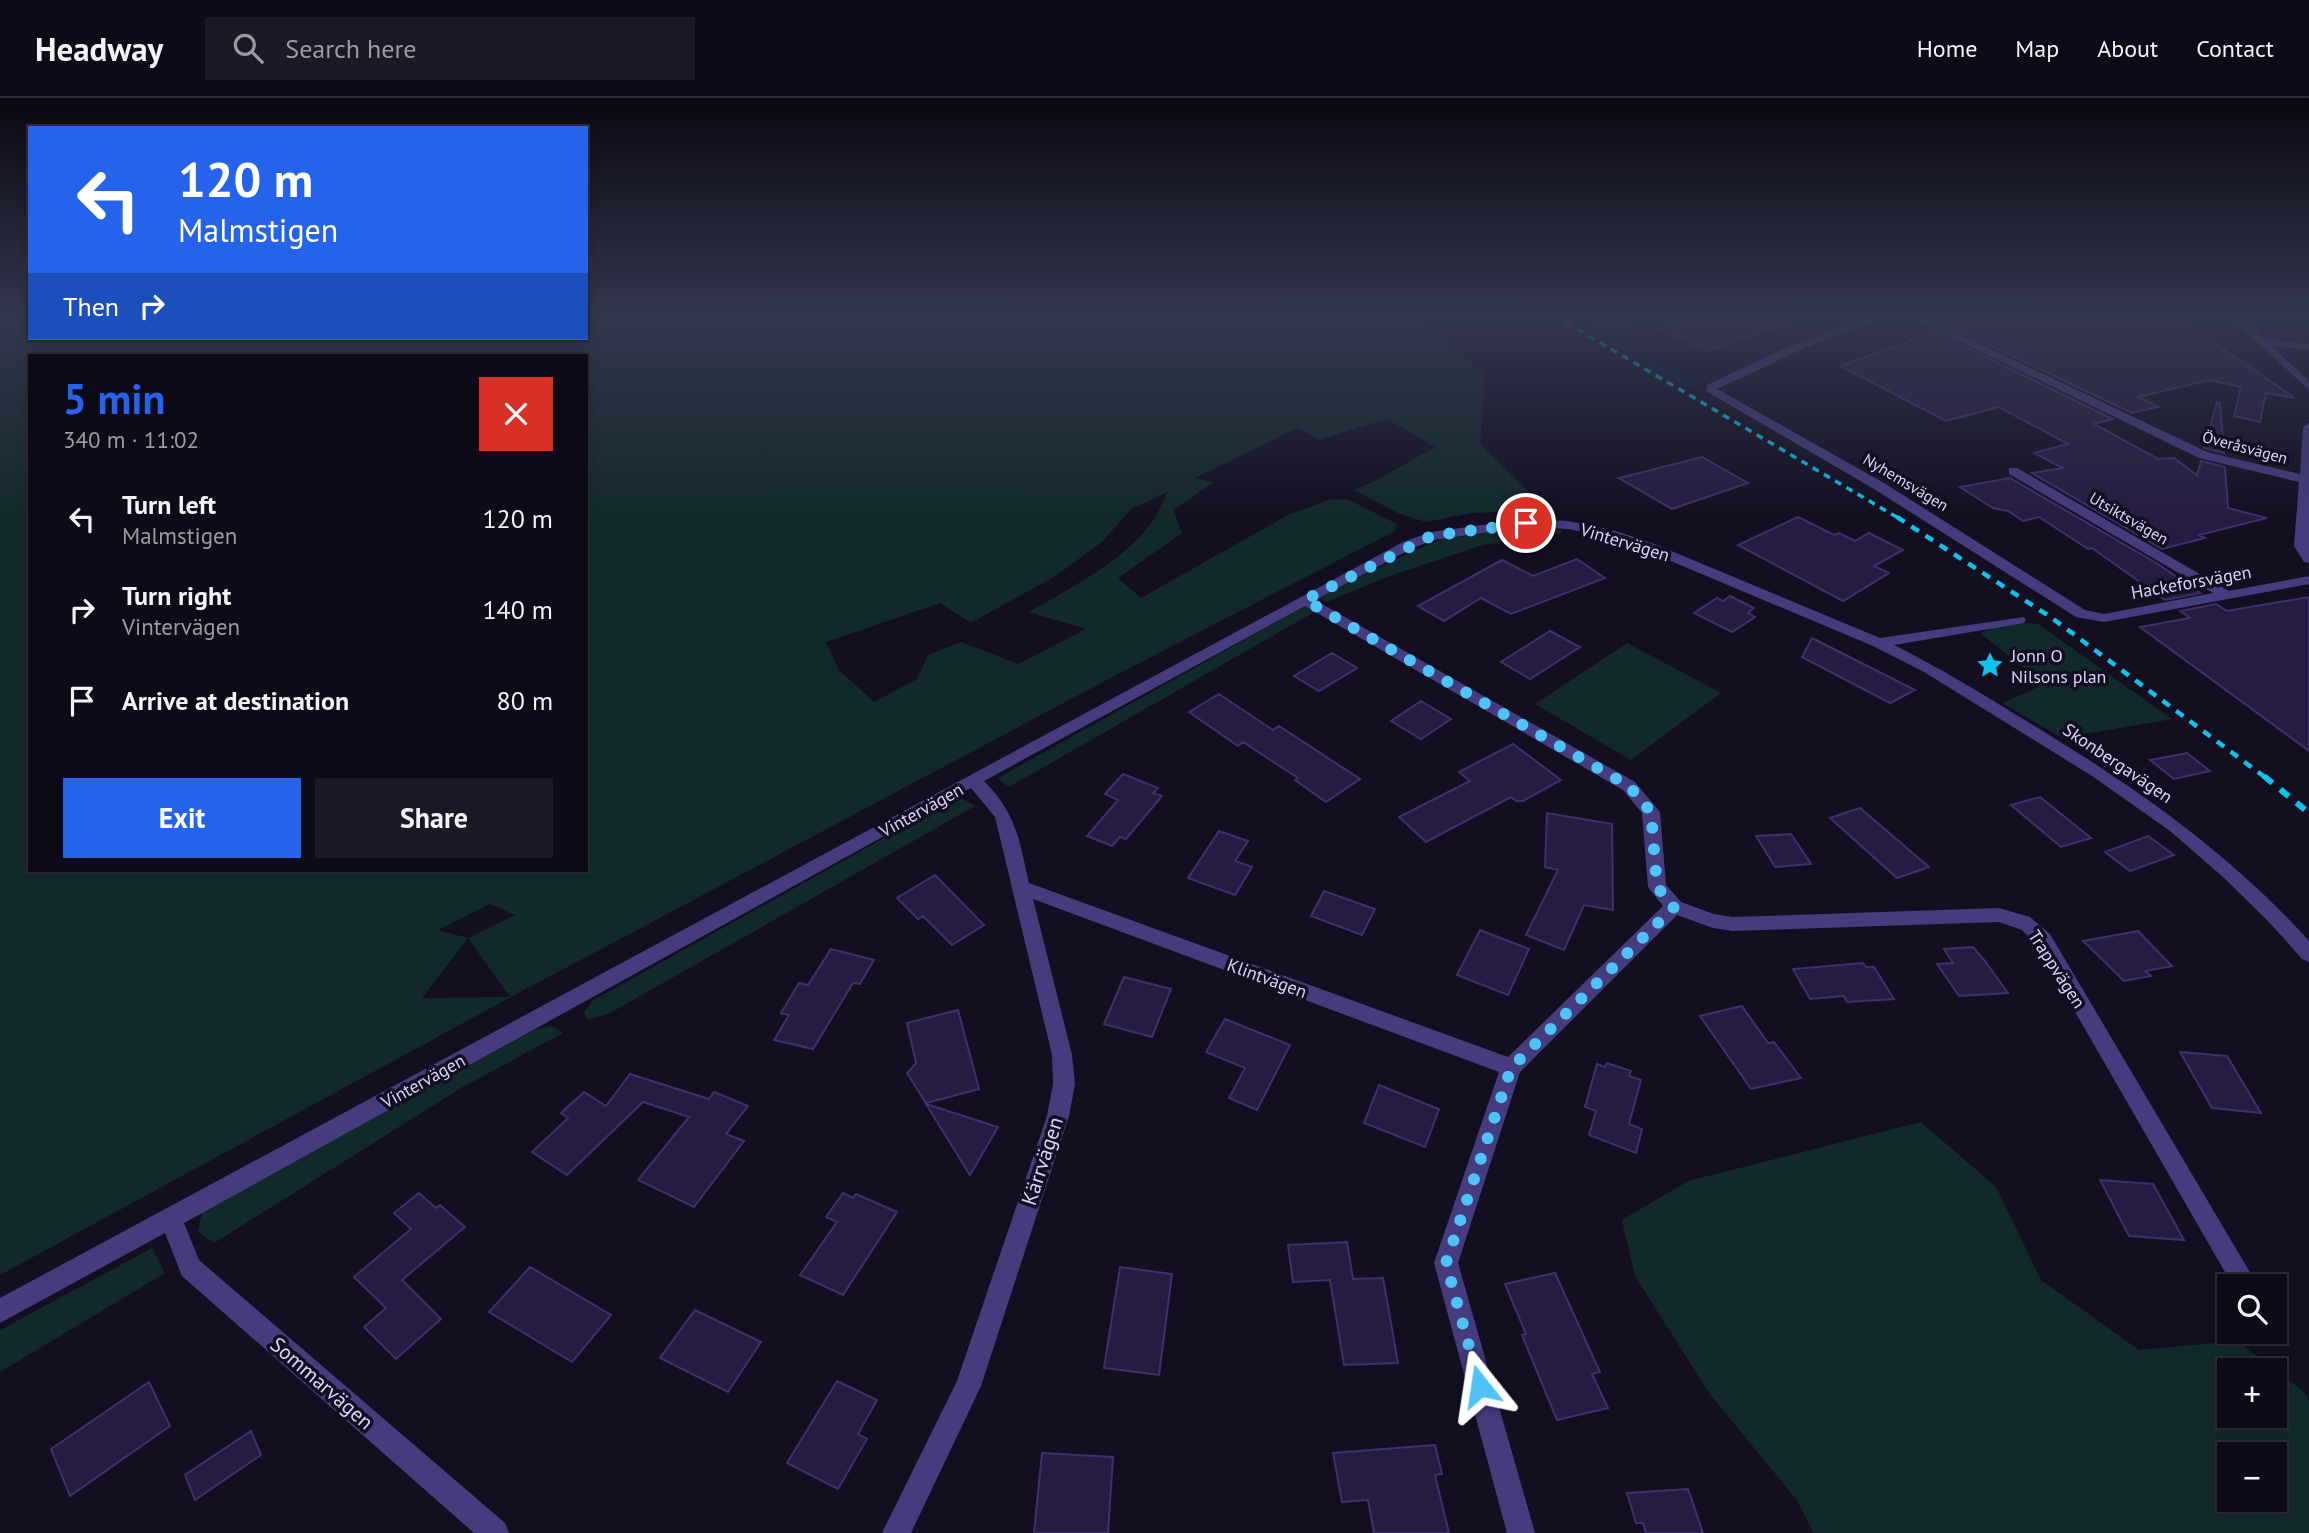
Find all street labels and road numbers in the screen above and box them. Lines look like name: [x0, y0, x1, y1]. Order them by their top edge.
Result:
street label: Överåsvägen: [2200, 426, 2290, 468]
street label: Nyhemsvägen: [1860, 449, 1952, 515]
street label: Utsiktsvägen: [2086, 487, 2172, 549]
street label: Vintervägen: [1577, 517, 1673, 566]
street label: Hackeforsvägen: [2129, 560, 2253, 604]
street label: Skonbergavägen: [2059, 718, 2177, 808]
street label: Vintervägen: [874, 778, 967, 843]
street label: Trappvägen: [2023, 926, 2091, 1012]
street label: Klintvägen: [1224, 953, 1310, 1003]
street label: Vintervägen: [376, 1049, 469, 1114]
street label: Kärrvägen: [1015, 1113, 1069, 1209]
street label: Sommarvägen: [265, 1331, 379, 1435]

